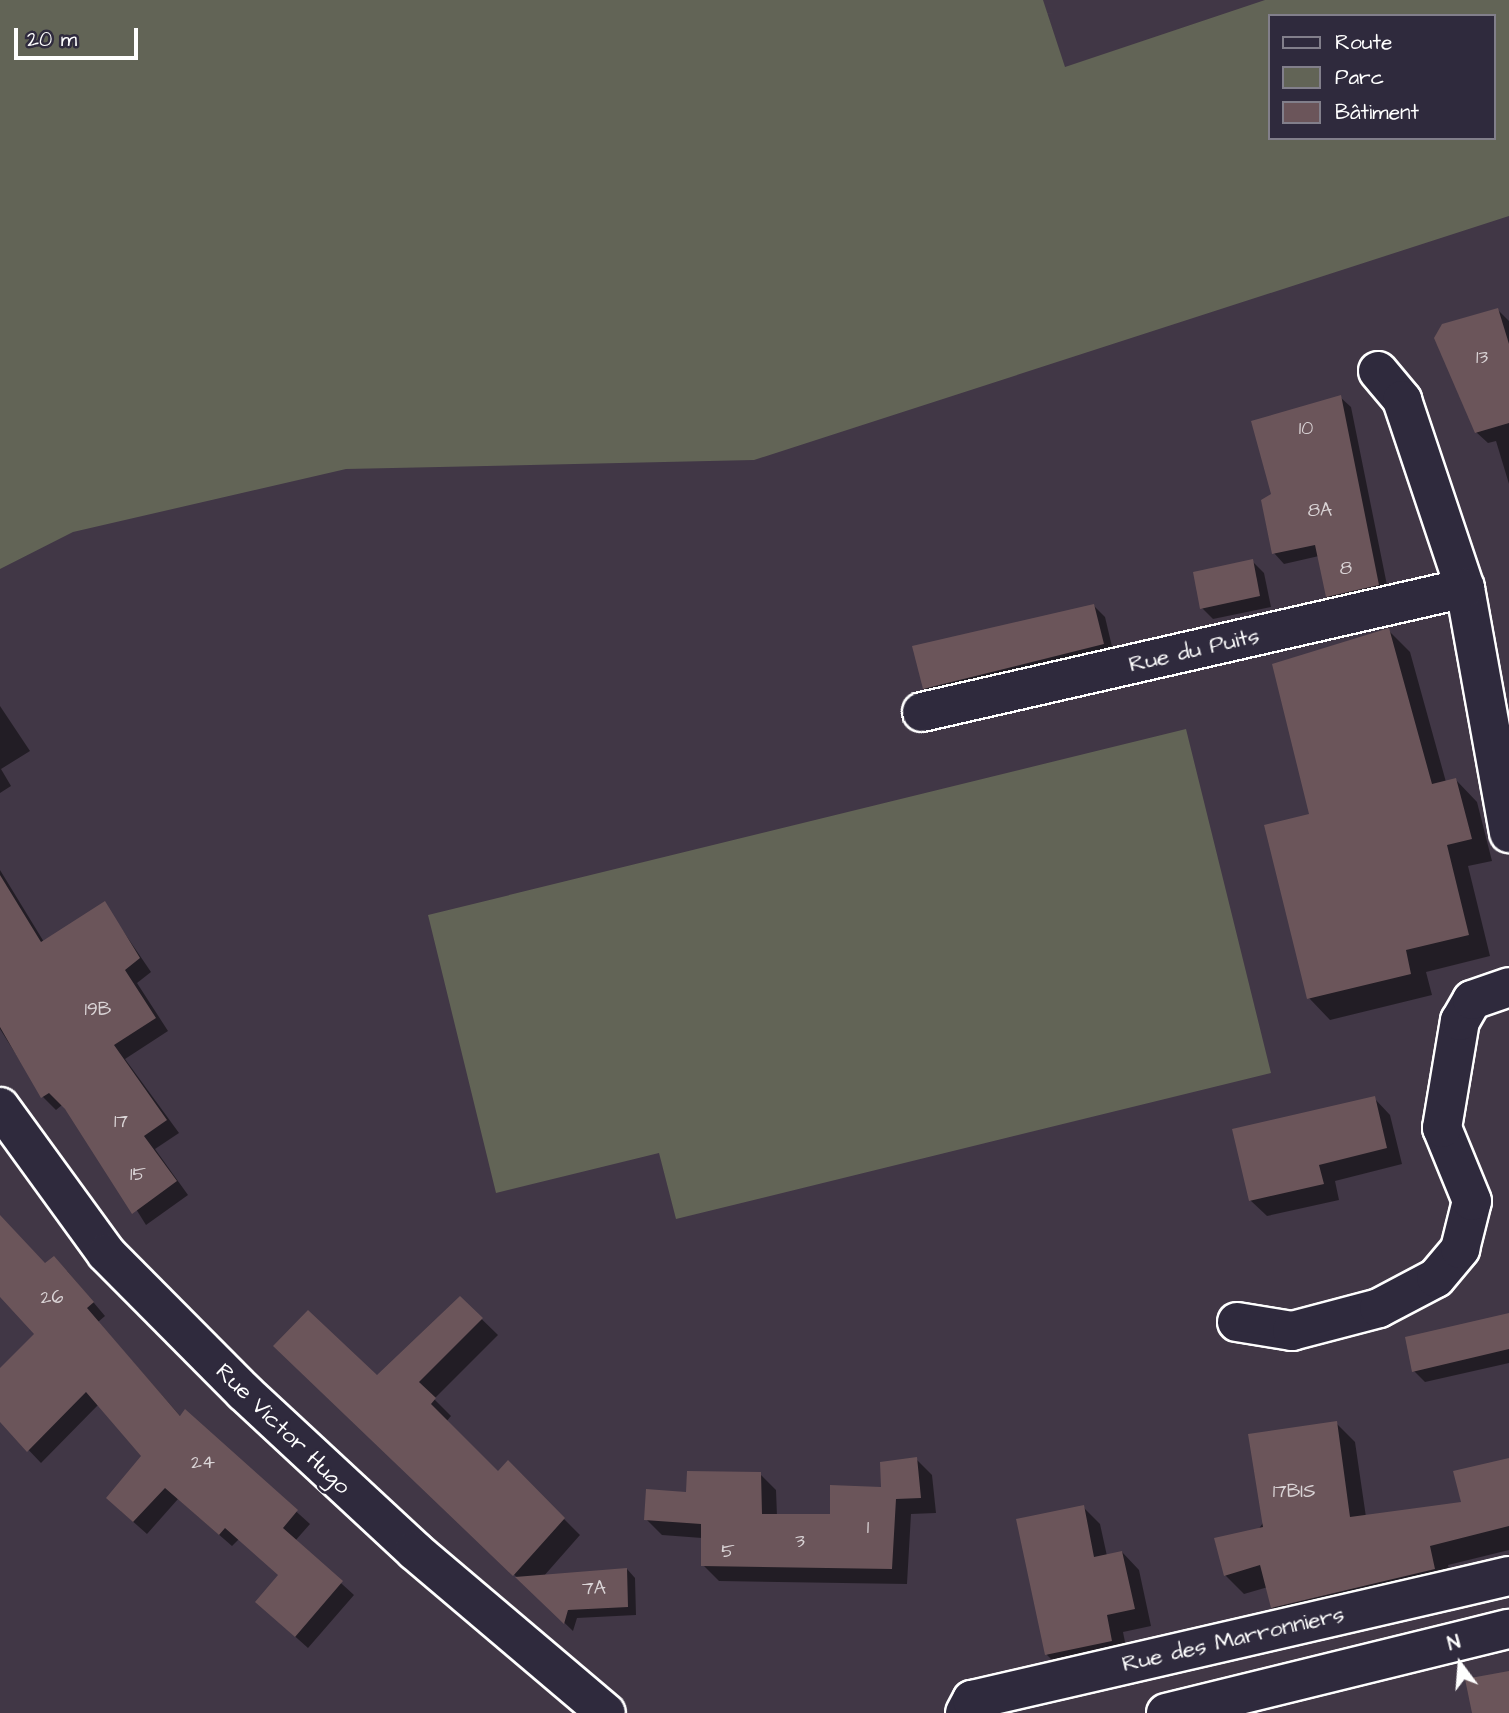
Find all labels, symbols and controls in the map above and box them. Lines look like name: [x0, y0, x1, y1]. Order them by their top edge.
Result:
scale bar: [18, 14, 142, 58]
legend: [1268, 14, 1495, 140]
text: 20 m: [27, 25, 77, 54]
text: Route: [1335, 28, 1392, 57]
text: Parc: [1335, 63, 1384, 92]
text: Bâtiment: [1335, 98, 1419, 127]
house number: 13: [1476, 347, 1488, 369]
house number: 10: [1299, 418, 1313, 440]
house number: 8A: [1308, 500, 1332, 522]
house number: 8: [1340, 558, 1352, 580]
street label: Rue du Puits: [1126, 622, 1262, 678]
house number: 19B: [85, 999, 111, 1021]
house number: 17: [114, 1111, 128, 1133]
house number: 15: [130, 1164, 146, 1186]
house number: 26: [41, 1287, 63, 1309]
street label: Rue Victor Hugo: [210, 1358, 356, 1500]
house number: 24: [191, 1452, 215, 1474]
house number: 17BIS: [1273, 1481, 1315, 1503]
house number: 1: [867, 1517, 869, 1539]
house number: 3: [795, 1531, 805, 1553]
house number: 5: [721, 1541, 735, 1563]
house number: 7A: [582, 1578, 606, 1600]
street label: Rue des Marronniers: [1119, 1600, 1347, 1678]
north arrow: [1425, 1629, 1495, 1699]
text: N: [1445, 1629, 1464, 1658]

